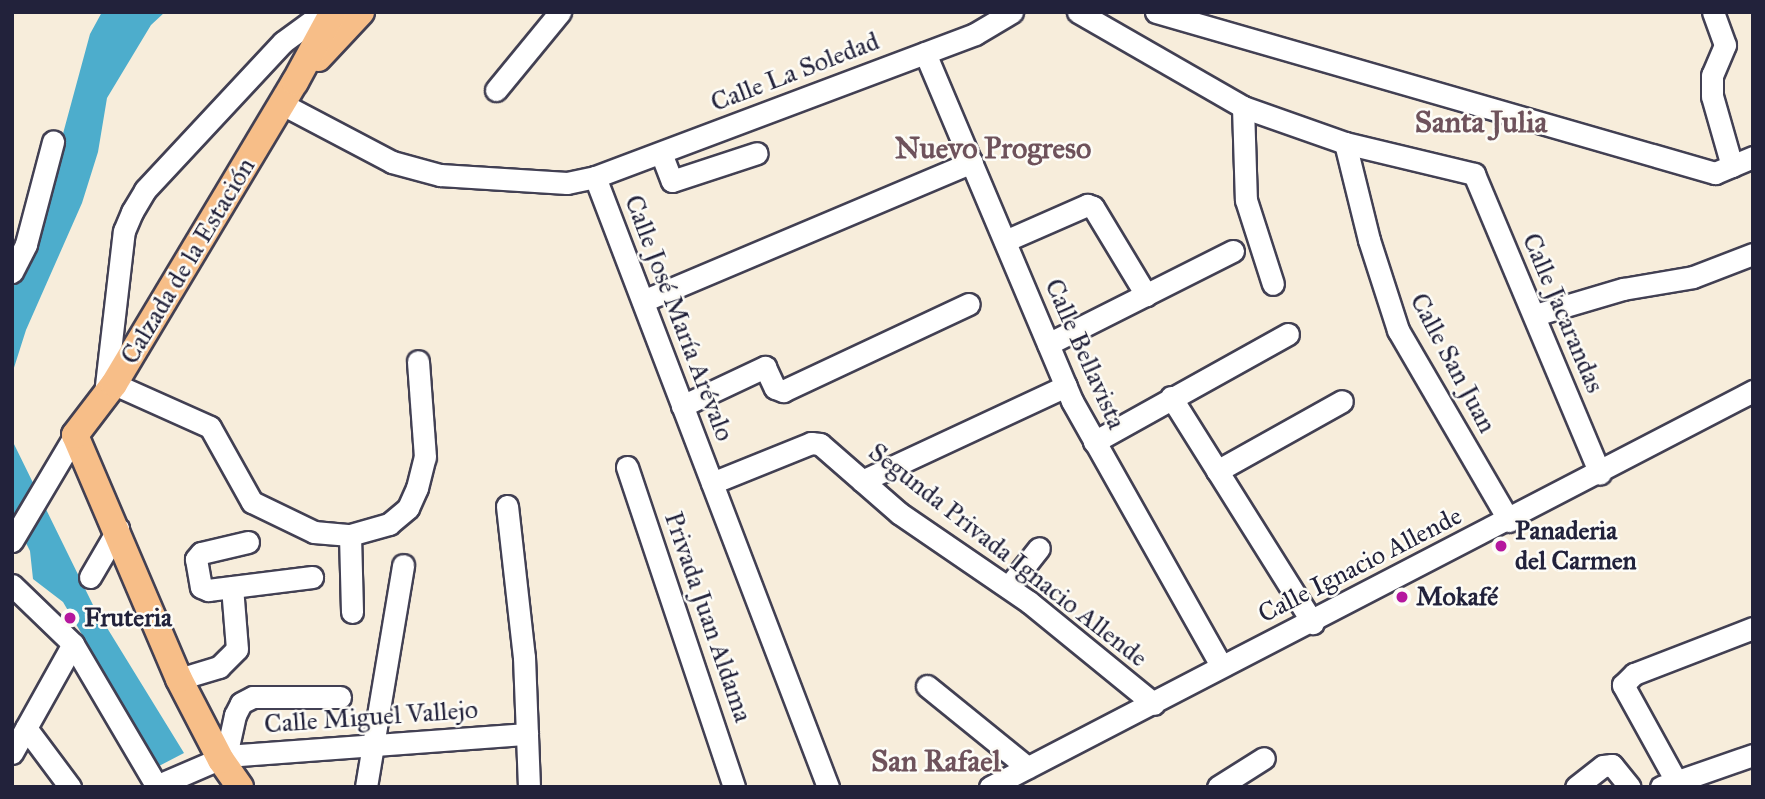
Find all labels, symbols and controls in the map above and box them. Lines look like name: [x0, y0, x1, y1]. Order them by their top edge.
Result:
street label: Calle La Soledad: [706, 26, 884, 118]
district label: Santa Julia: [1415, 104, 1547, 140]
district label: Nuevo Progreso: [895, 130, 1091, 166]
street label: Calzada de la Estación: [114, 152, 262, 370]
street label: Calle José María Arévalo: [618, 191, 740, 445]
street label: Calle Jacarandas: [1515, 229, 1611, 397]
street label: Calle Bellavista: [1038, 274, 1132, 434]
street label: Calle San Juan: [1403, 288, 1503, 438]
street label: Segunda Privada Ignacio Allende: [862, 436, 1154, 674]
street label: Calle Ignacio Allende: [1253, 500, 1467, 630]
street label: Privada Juan Aldama: [657, 508, 759, 726]
place label: Panaderia del Carmen: [1515, 515, 1637, 576]
marker: Panaderia del Carmen: [1493, 538, 1509, 554]
place label: Mokafé: [1416, 581, 1498, 613]
marker: Mokafé: [1394, 589, 1410, 605]
place label: Fruteria: [84, 602, 172, 634]
marker: Fruteria: [62, 610, 78, 626]
street label: Calle Miguel Vallejo: [263, 694, 479, 740]
district label: San Rafael: [871, 743, 1001, 779]

